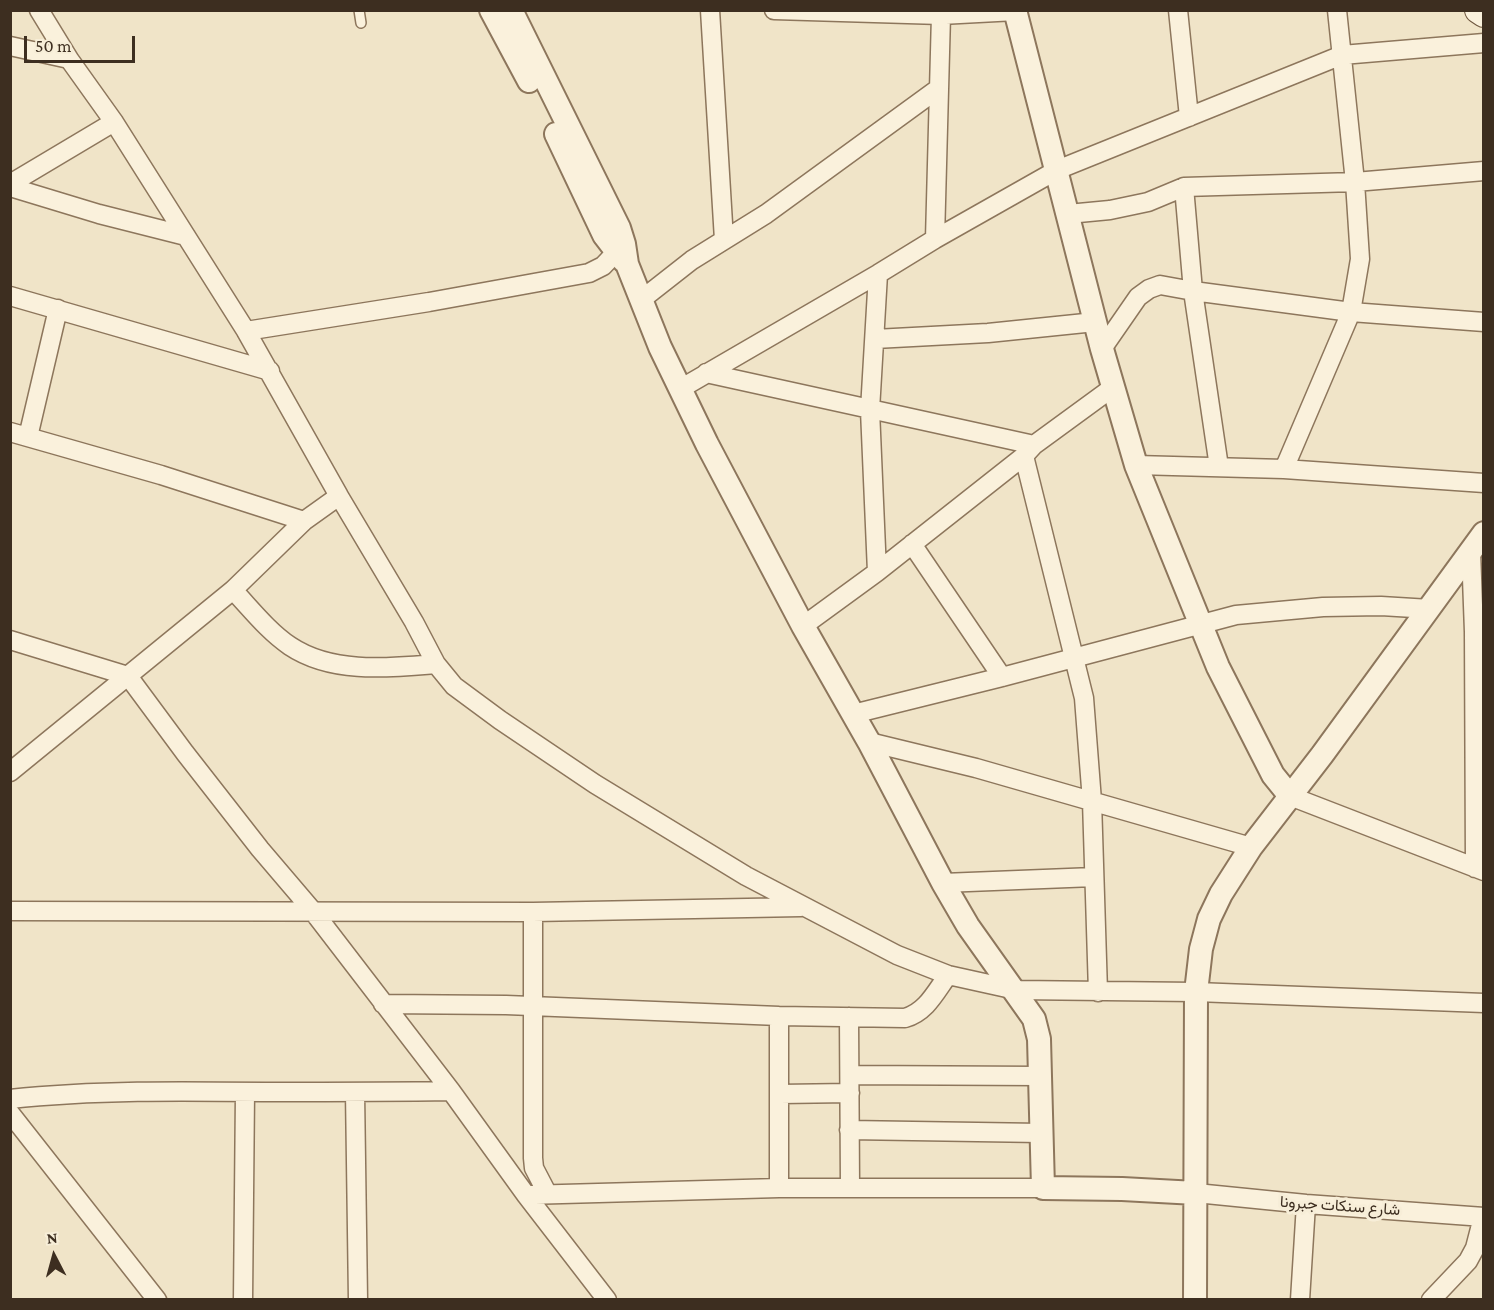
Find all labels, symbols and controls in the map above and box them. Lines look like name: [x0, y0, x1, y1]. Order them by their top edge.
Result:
scale bar: [27, 24, 138, 62]
text: 50 m: [35, 36, 72, 56]
street label: شارع سنكات جبرونا: [1279, 1192, 1401, 1220]
north arrow: [24, 1226, 84, 1286]
text: N: [46, 1229, 58, 1247]

